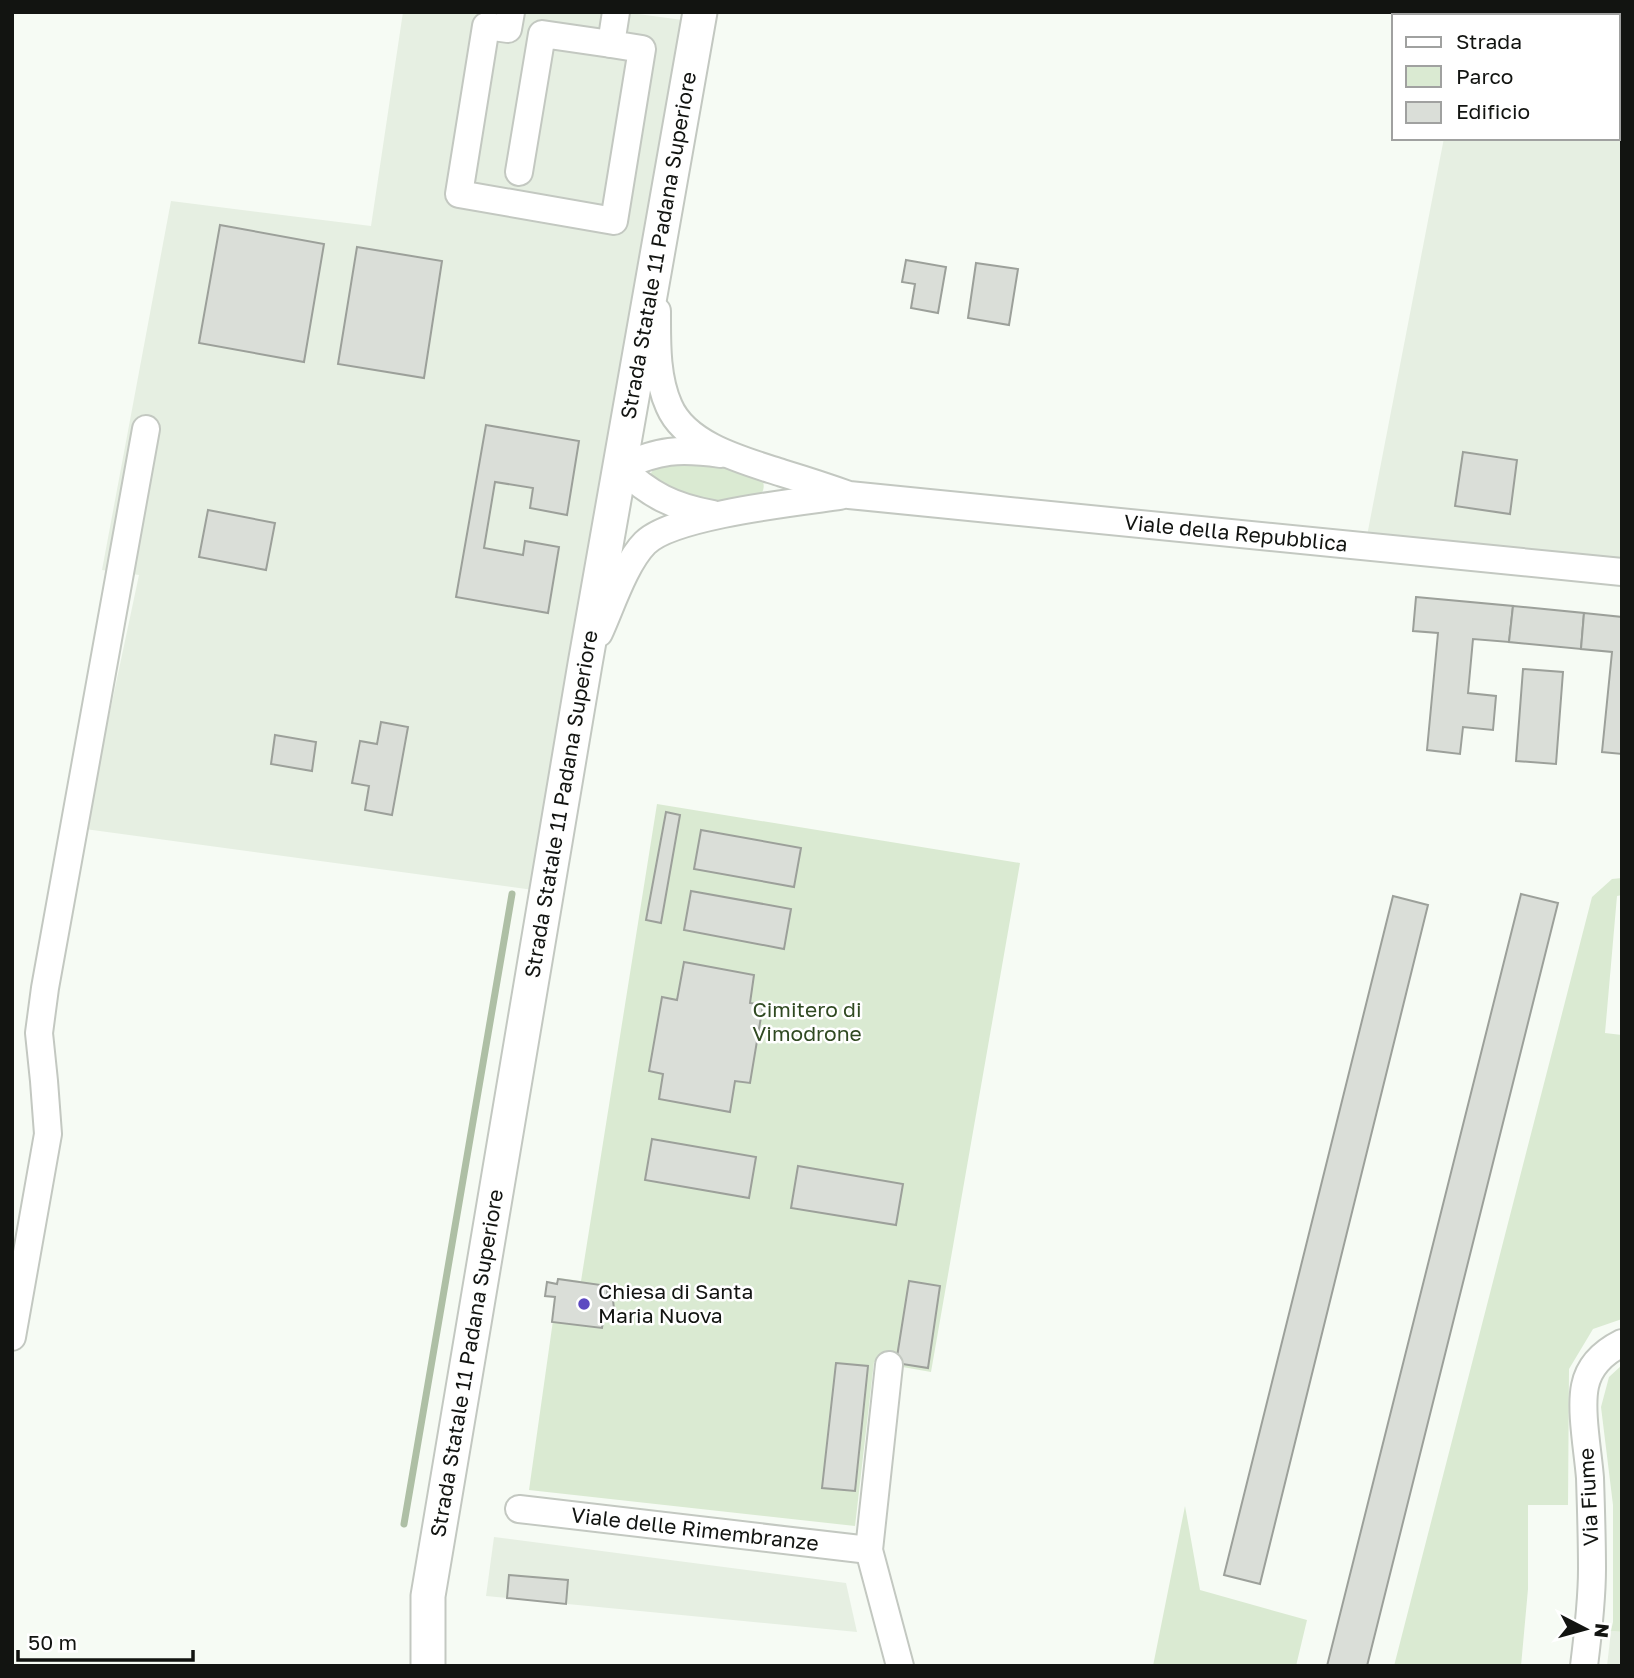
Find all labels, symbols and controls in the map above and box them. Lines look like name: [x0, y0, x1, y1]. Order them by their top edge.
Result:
legend: [1392, 14, 1620, 140]
text: Strada: [1456, 28, 1522, 54]
text: Parco: [1456, 63, 1513, 89]
street label: Strada Statale 11 Padana Superiore: [614, 70, 701, 421]
text: Edificio: [1456, 98, 1530, 124]
street label: Viale della Repubblica: [1123, 508, 1349, 557]
street label: Strada Statale 11 Padana Superiore: [518, 628, 603, 980]
park label: Cimitero di Vimodrone: [752, 996, 862, 1046]
street label: Strada Statale 11 Padana Superiore: [424, 1187, 508, 1539]
place label: Chiesa di Santa Maria Nuova: [598, 1278, 753, 1328]
marker: Chiesa di Santa Maria Nuova: [576, 1296, 592, 1312]
street label: Via Fiume: [1572, 1447, 1604, 1547]
street label: Viale delle Rimembranze: [570, 1501, 820, 1556]
north arrow: [1550, 1594, 1620, 1664]
scale bar: [18, 1618, 192, 1662]
text: N: [1590, 1622, 1615, 1639]
text: 50 m: [28, 1629, 77, 1655]

